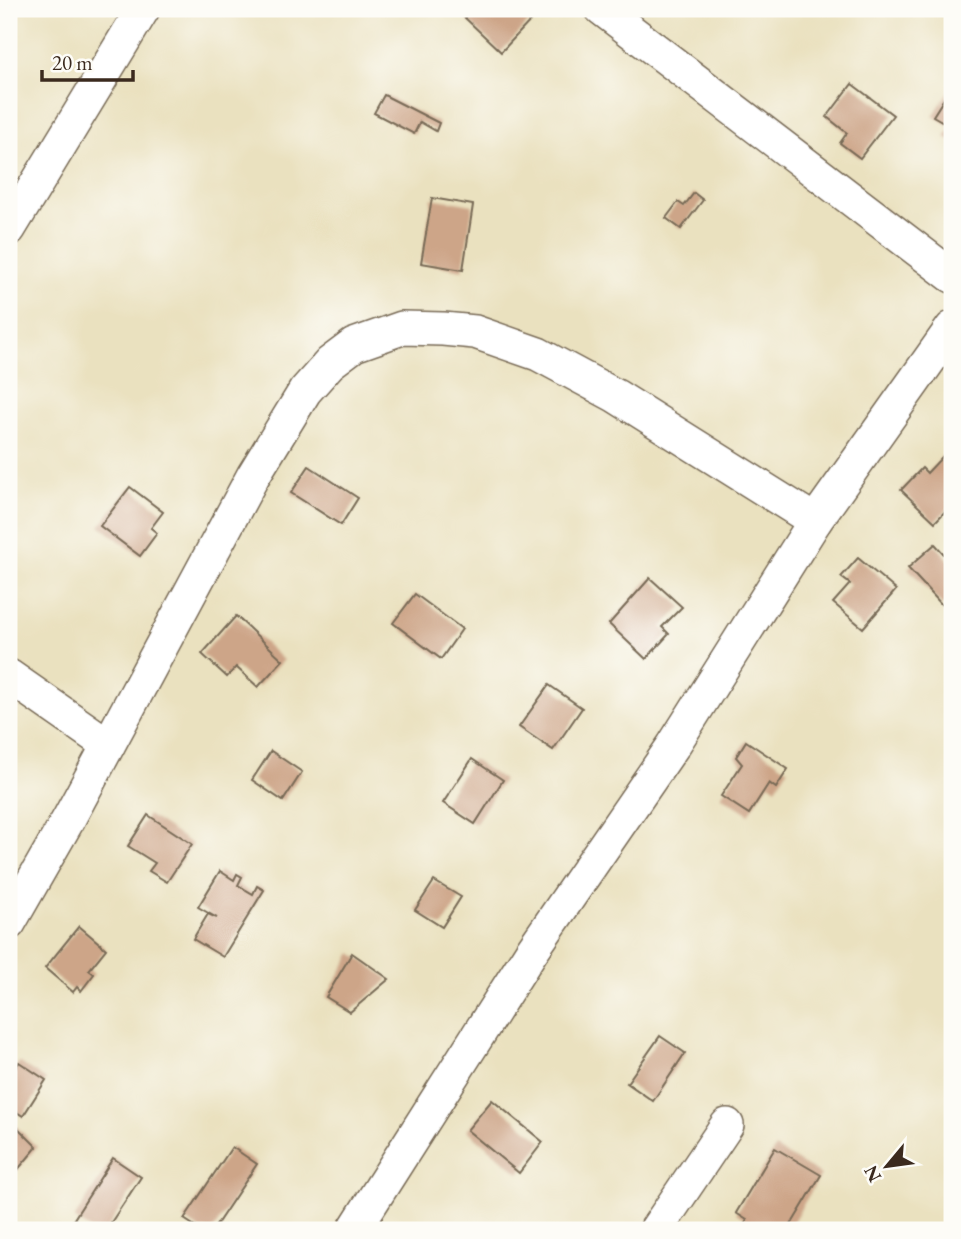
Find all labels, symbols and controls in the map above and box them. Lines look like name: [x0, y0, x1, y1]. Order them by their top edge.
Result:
scale bar: [42, 38, 133, 82]
text: 20 m: [52, 49, 93, 76]
north arrow: [852, 1130, 922, 1200]
text: N: [858, 1161, 887, 1187]

